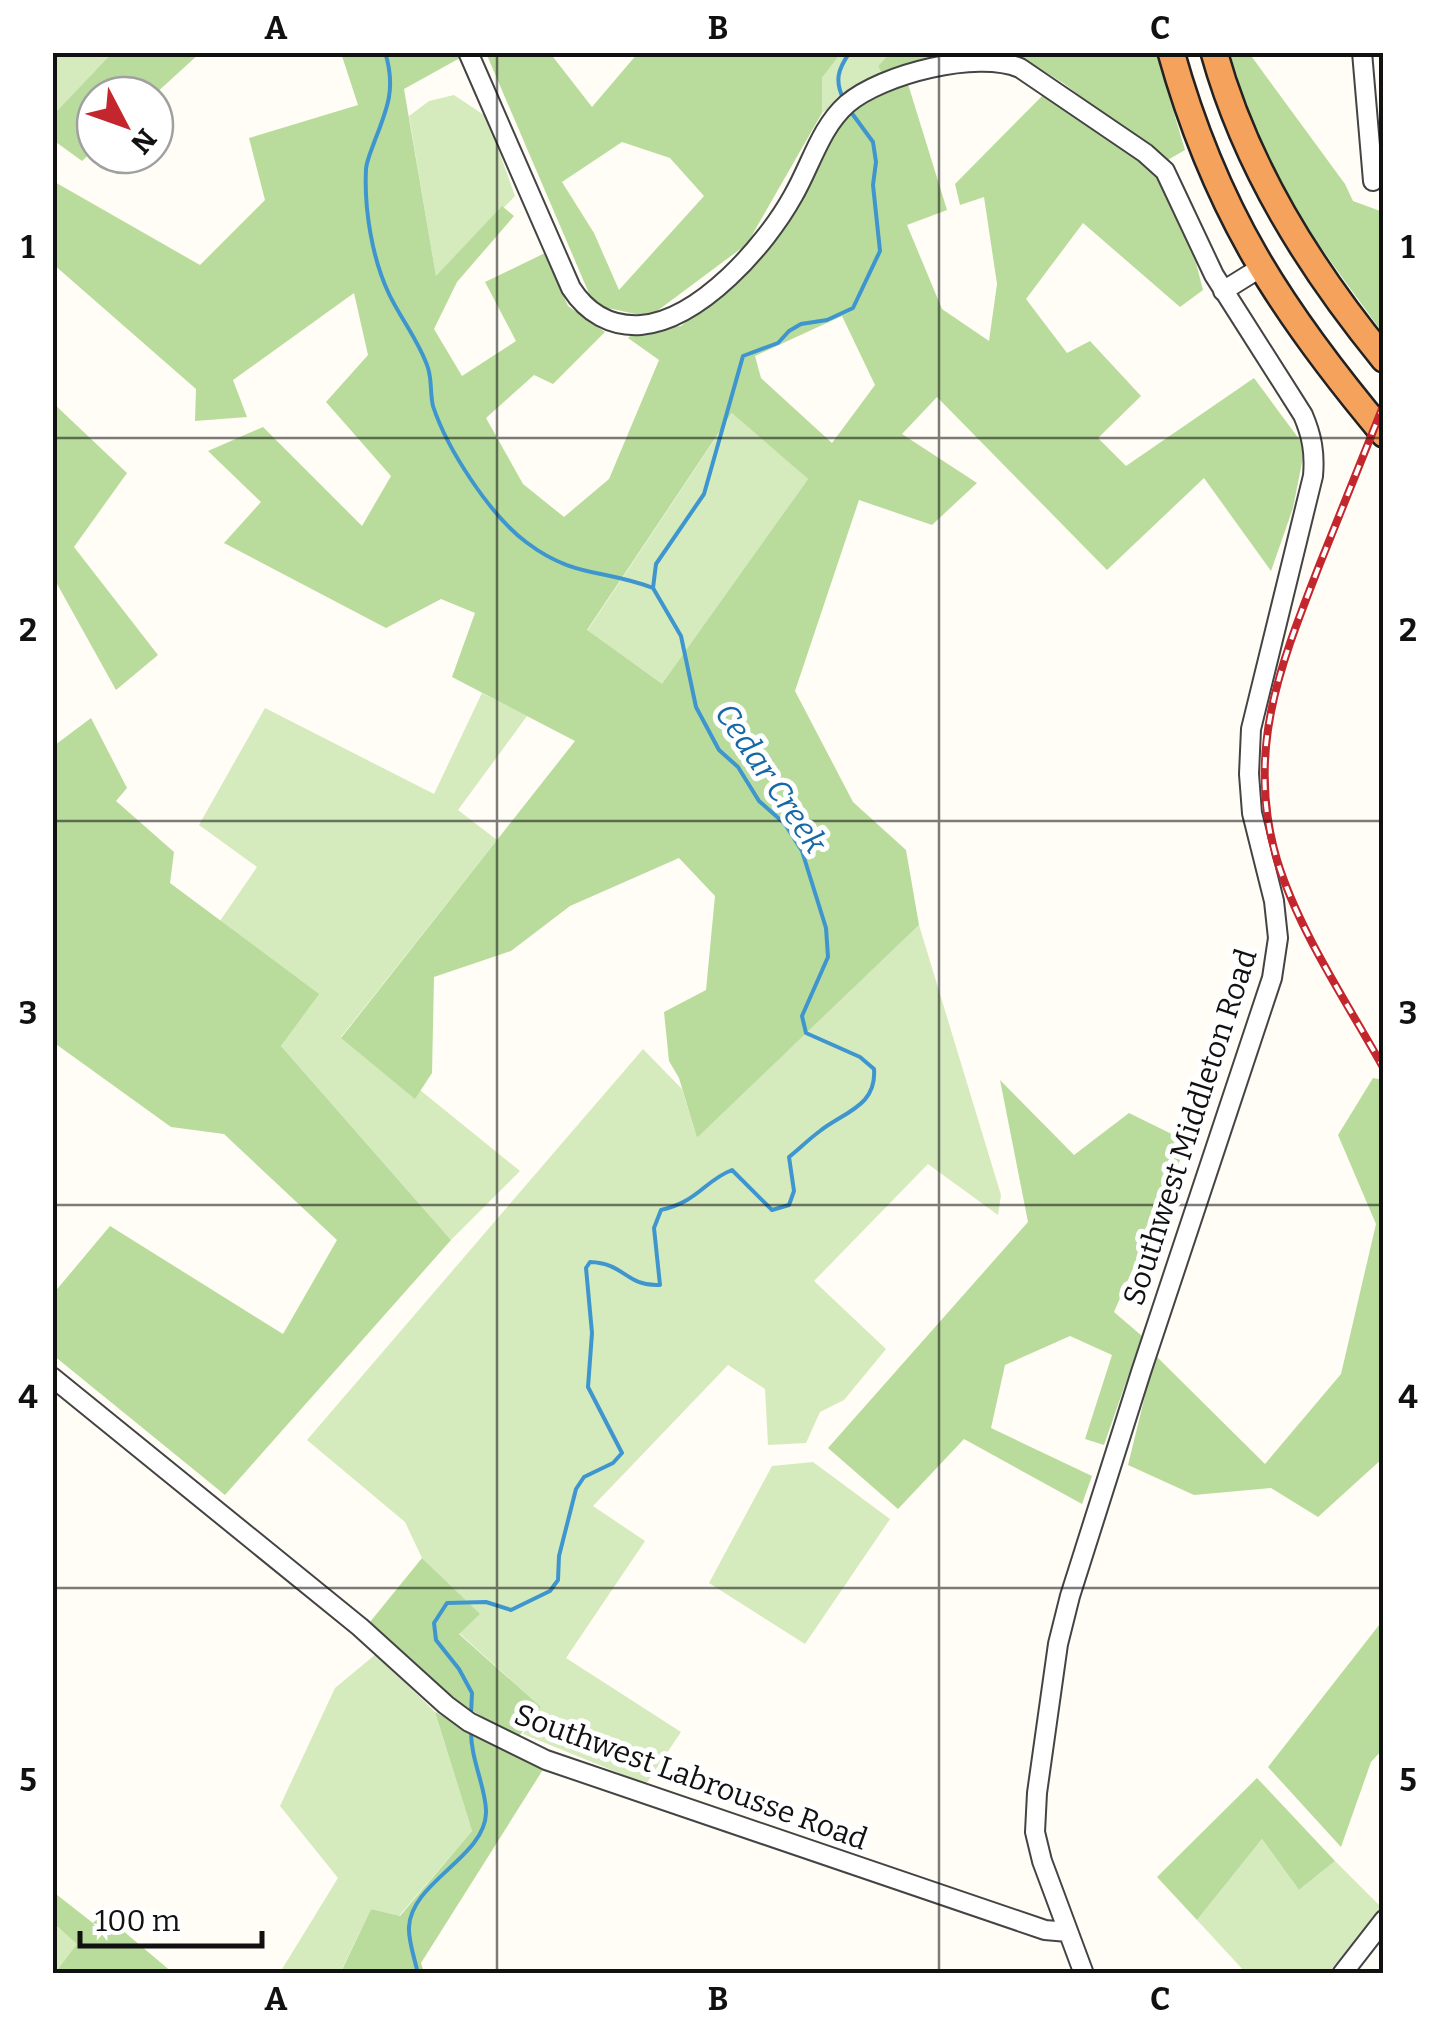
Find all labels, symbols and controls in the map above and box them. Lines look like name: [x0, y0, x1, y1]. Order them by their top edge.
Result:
text: A: [265, 9, 288, 47]
text: B: [708, 9, 728, 47]
text: C: [1150, 9, 1170, 47]
north arrow: [75, 75, 175, 175]
text: N: [124, 122, 163, 160]
text: 1: [21, 228, 35, 266]
text: 1: [1401, 228, 1415, 266]
text: 2: [19, 611, 37, 649]
text: 2: [1399, 611, 1417, 649]
water label: Cedar Creek: [707, 696, 835, 861]
street label: Southwest Middleton Road: [1115, 944, 1265, 1310]
text: 3: [19, 994, 37, 1032]
text: 3: [1399, 994, 1417, 1032]
text: 4: [18, 1378, 38, 1416]
text: 4: [1398, 1378, 1418, 1416]
street label: Southwest Labrousse Road: [510, 1696, 873, 1858]
text: 5: [19, 1761, 37, 1799]
text: 5: [1399, 1761, 1417, 1799]
scale bar: [80, 1886, 262, 1948]
text: 100 m: [95, 1903, 181, 1939]
text: A: [265, 1980, 288, 2018]
text: B: [708, 1980, 728, 2018]
text: C: [1150, 1980, 1170, 2018]

